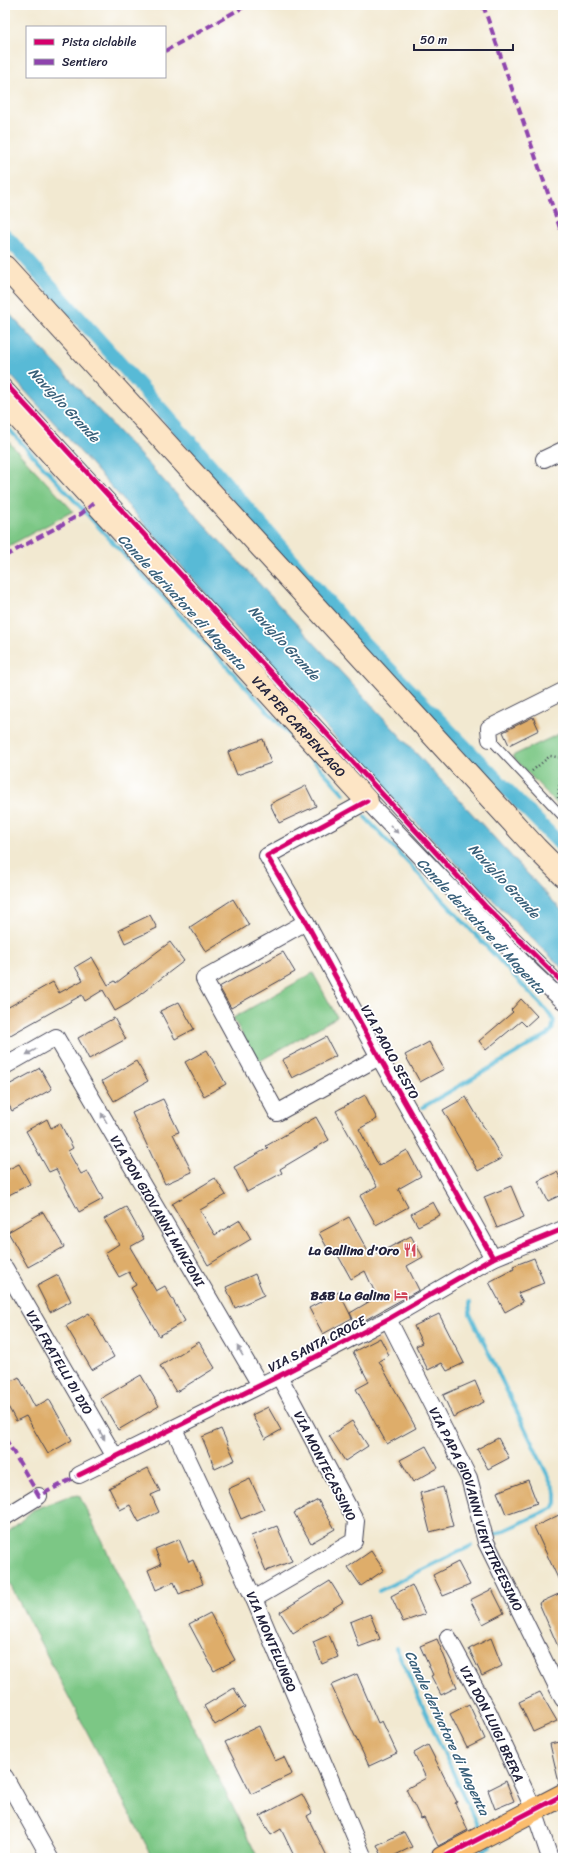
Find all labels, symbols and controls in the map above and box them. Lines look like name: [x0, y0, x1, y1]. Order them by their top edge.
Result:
legend: [26, 26, 166, 78]
scale bar: [414, 26, 513, 52]
text: 50 m: [420, 29, 447, 51]
text: Pista ciclabile: [62, 31, 136, 53]
text: Sentiero: [62, 51, 108, 73]
water label: Naviglio Grande: [22, 361, 107, 450]
water label: Canale derivatore di Magenta: [111, 528, 254, 678]
water label: Naviglio Grande: [242, 599, 327, 688]
street label: VIA PER CARPENZAGO: [246, 670, 352, 783]
one-way arrow: [389, 824, 399, 834]
water label: Naviglio Grande: [462, 837, 547, 926]
water label: Canale derivatore di Magenta: [410, 852, 553, 1002]
street label: VIA PAOLO SESTO: [354, 1000, 426, 1104]
one-way arrow: [25, 1048, 37, 1055]
one-way arrow: [100, 1112, 107, 1124]
street label: VIA DON GIOVANNI MINZONI: [104, 1130, 212, 1292]
place label: La Gallina d'Oro: [308, 1239, 399, 1262]
restaurant icon: La Gallina d'Oro: [402, 1242, 418, 1258]
place label: B&B La Galina: [310, 1284, 390, 1307]
hotel icon: B&B La Galina: [393, 1287, 409, 1303]
street label: VIA FRATELLI DI DIO: [20, 1305, 100, 1419]
street label: VIA SANTA CROCE: [264, 1309, 371, 1379]
one-way arrow: [236, 1346, 243, 1357]
street label: VIA PAPA GIOVANNI VENTITREESIMO: [423, 1402, 530, 1615]
street label: VIA MONTECASSINO: [287, 1407, 363, 1525]
one-way arrow: [99, 1429, 106, 1441]
street label: VIA MONTELUNGO: [240, 1587, 304, 1696]
water label: Canale derivatore di Magenta: [398, 1646, 497, 1822]
street label: VIA DON LUIGI BRERA: [454, 1661, 531, 1785]

